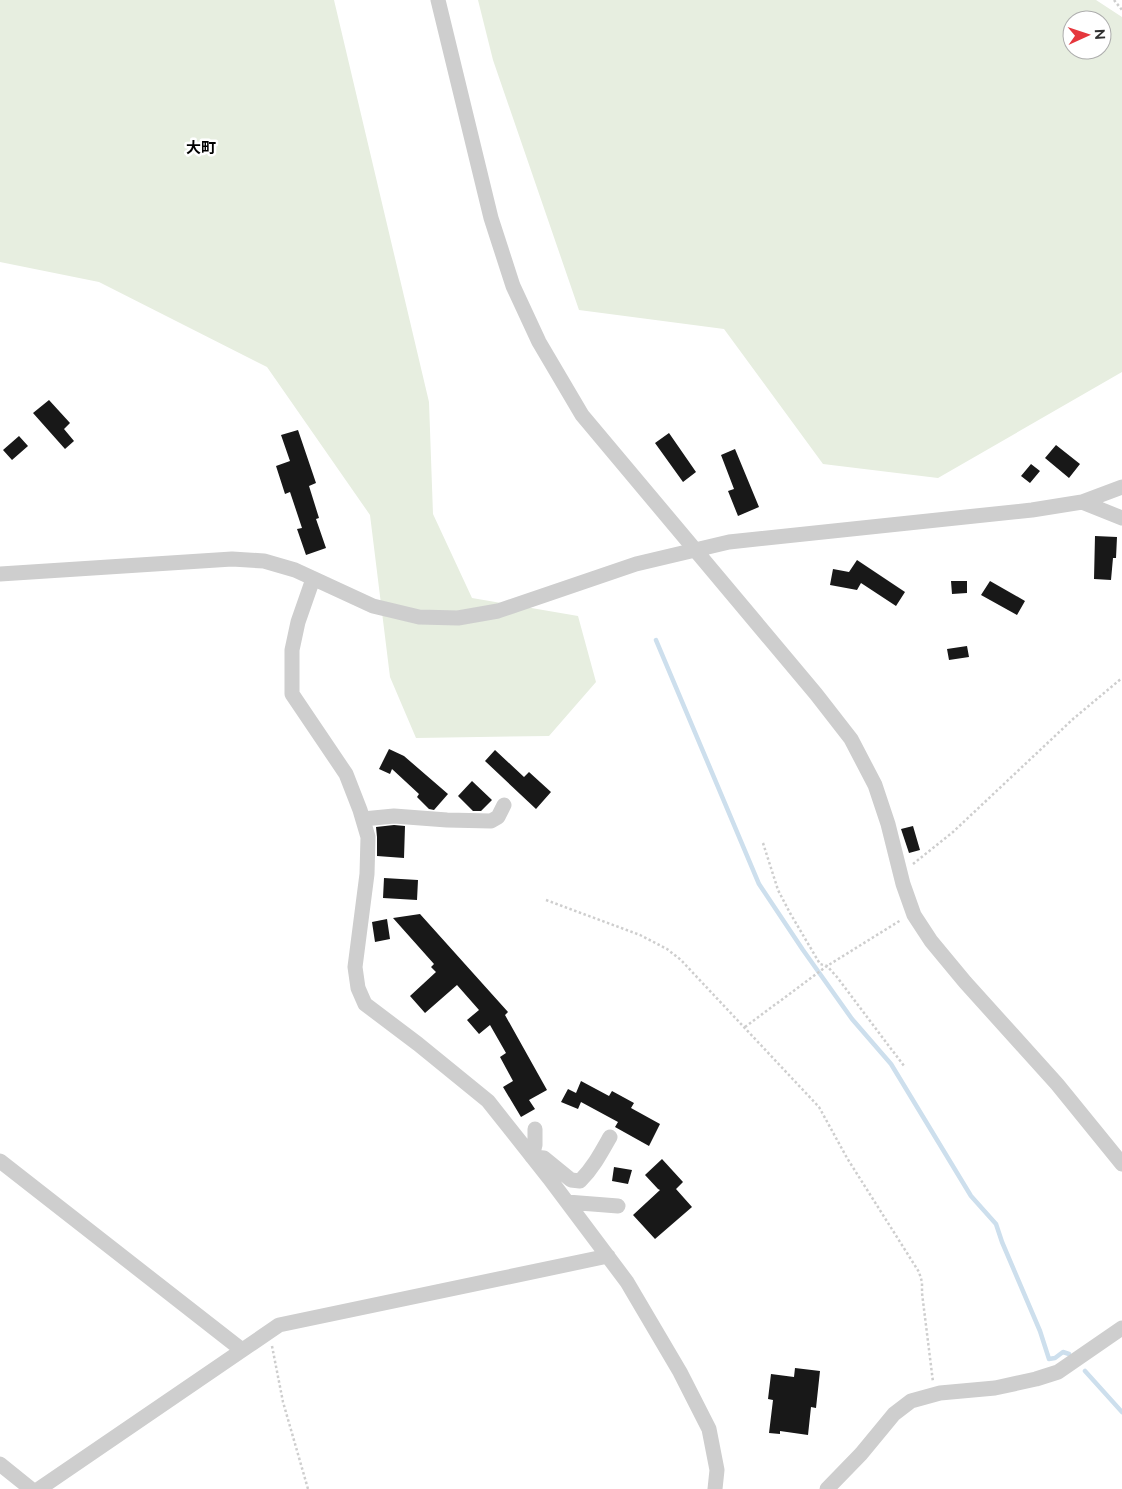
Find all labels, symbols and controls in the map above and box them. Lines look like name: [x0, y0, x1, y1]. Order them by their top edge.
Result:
north arrow: [1062, 10, 1112, 60]
text: N: [1092, 29, 1108, 40]
district label: 大町: [186, 139, 216, 157]

